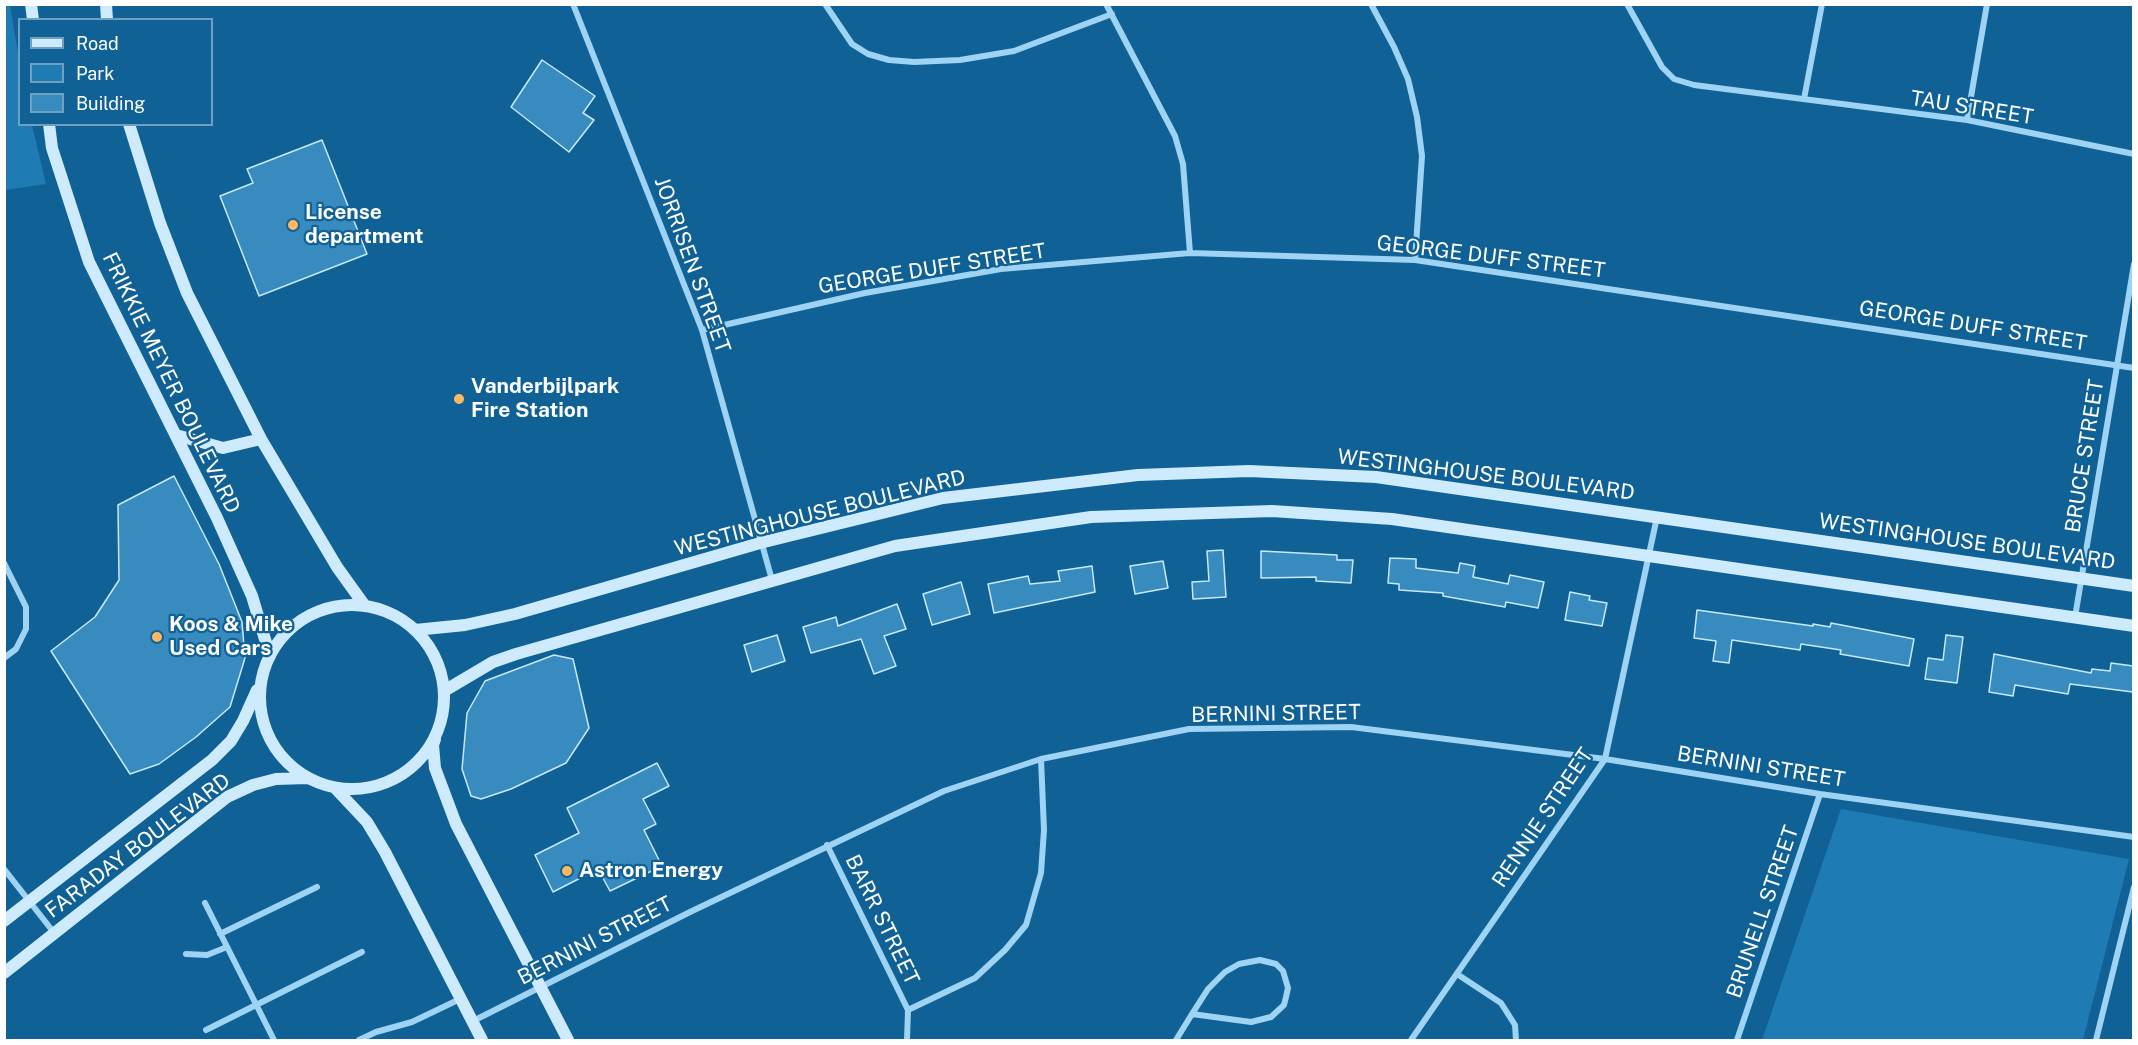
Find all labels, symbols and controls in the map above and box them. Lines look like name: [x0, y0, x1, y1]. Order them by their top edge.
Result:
legend: [18, 18, 213, 126]
text: Road: [76, 33, 119, 54]
text: Park: [76, 63, 114, 84]
street label: TAU STREET: [1909, 86, 2035, 130]
text: Building: [76, 93, 145, 114]
street label: JORRISEN STREET: [648, 174, 736, 356]
place label: License department: [305, 200, 424, 250]
marker: License department: [286, 218, 300, 232]
street label: GEORGE DUFF STREET: [1375, 230, 1607, 284]
street label: GEORGE DUFF STREET: [816, 239, 1048, 299]
street label: FRIKKIE MEYER BOULEVARD: [97, 248, 245, 518]
street label: GEORGE DUFF STREET: [1857, 296, 2089, 356]
place label: Vanderbijlpark Fire Station: [471, 374, 619, 424]
street label: BRUCE STREET: [2060, 378, 2110, 534]
marker: Vanderbijlpark Fire Station: [452, 392, 466, 406]
street label: WESTINGHOUSE BOULEVARD: [1336, 444, 1636, 506]
street label: WESTINGHOUSE BOULEVARD: [672, 465, 968, 561]
street label: WESTINGHOUSE BOULEVARD: [1817, 509, 2117, 575]
place label: Koos & Mike Used Cars: [169, 612, 293, 662]
marker: Koos & Mike Used Cars: [150, 630, 164, 644]
street label: BERNINI STREET: [1191, 700, 1361, 728]
street label: BERNINI STREET: [1675, 741, 1847, 793]
street label: RENNIE STREET: [1487, 744, 1599, 892]
street label: FARADAY BOULEVARD: [41, 768, 235, 924]
street label: BRUNELL STREET: [1722, 823, 1804, 1001]
street label: BARR STREET: [840, 851, 924, 989]
place label: Astron Energy: [579, 858, 723, 884]
marker: Astron Energy: [560, 864, 574, 878]
street label: BERNINI STREET: [514, 891, 676, 991]

